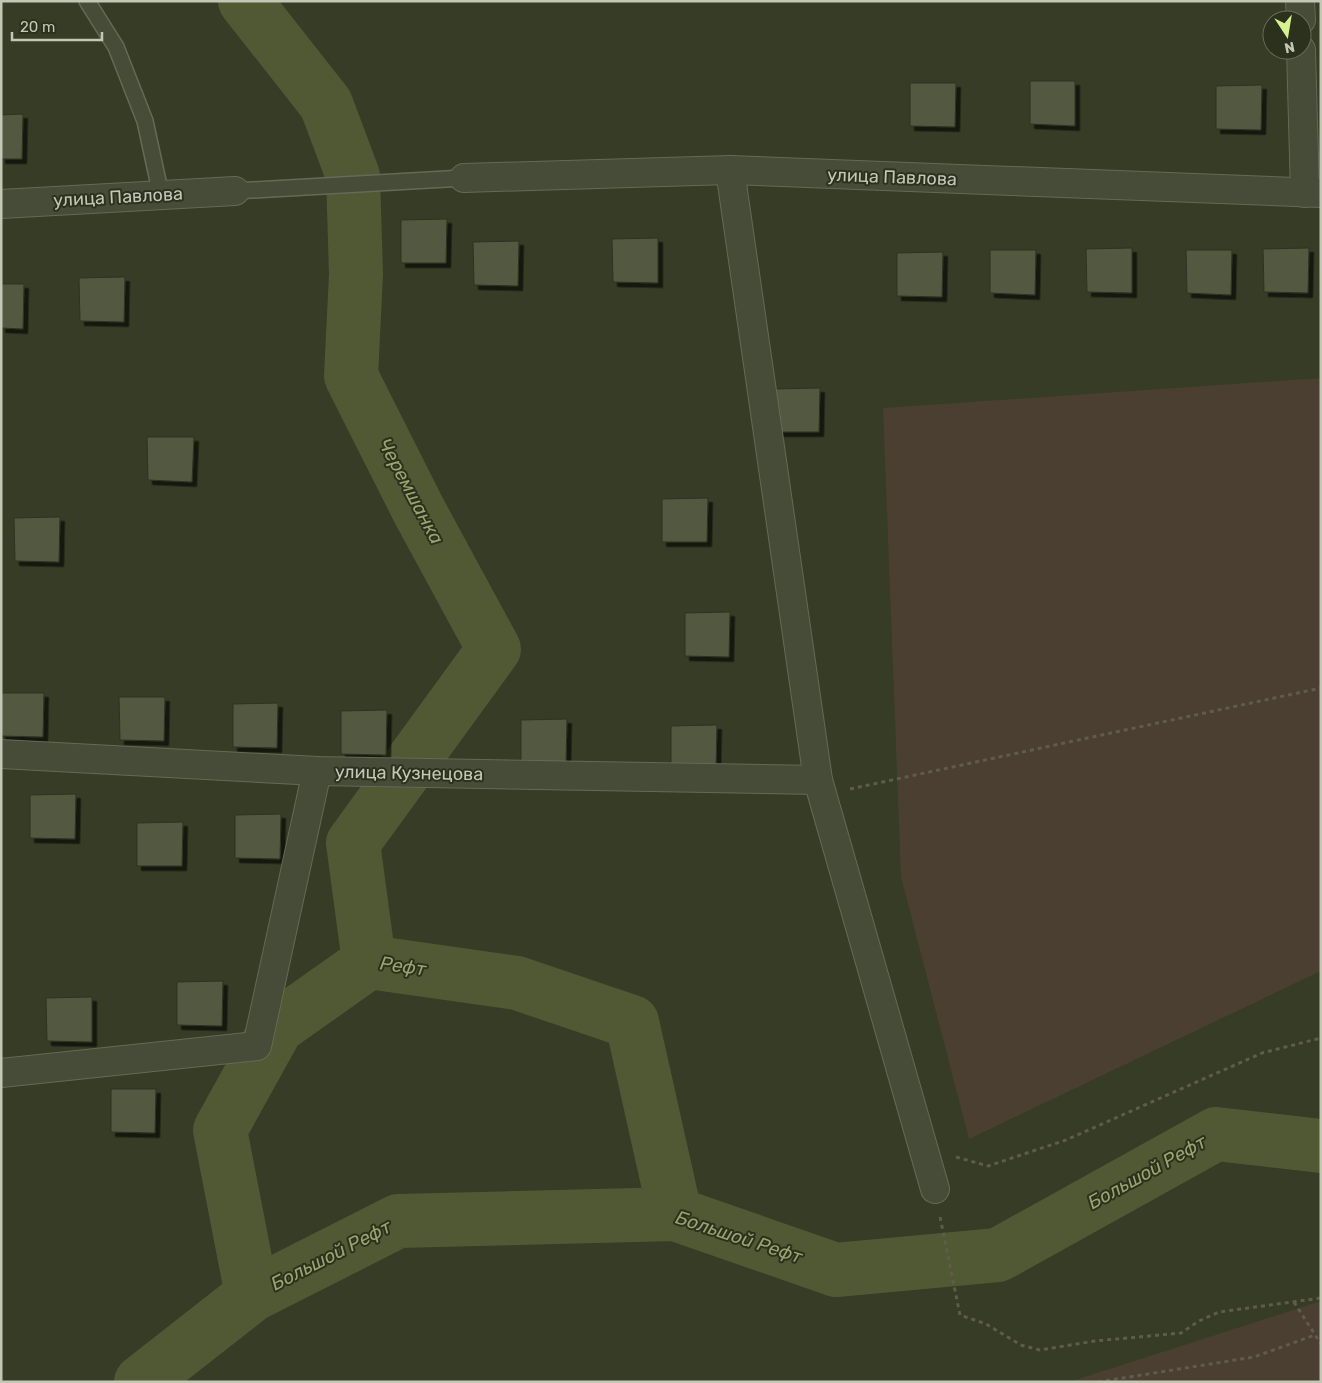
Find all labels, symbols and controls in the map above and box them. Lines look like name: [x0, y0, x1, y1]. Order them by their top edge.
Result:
scale bar: [12, 10, 102, 42]
north arrow: [1262, 10, 1312, 60]
text: 20 m: [20, 18, 55, 36]
text: N: [1283, 38, 1296, 57]
street label: улица Павлова: [827, 164, 957, 190]
street label: улица Павлова: [53, 183, 183, 211]
water label: Черемшанка: [373, 434, 449, 548]
street label: улица Кузнецова: [335, 761, 483, 785]
water label: Рефт: [379, 951, 429, 981]
water label: Большой Рефт: [1084, 1129, 1211, 1214]
water label: Большой Рефт: [673, 1206, 806, 1269]
water label: Большой Рефт: [267, 1214, 396, 1295]

